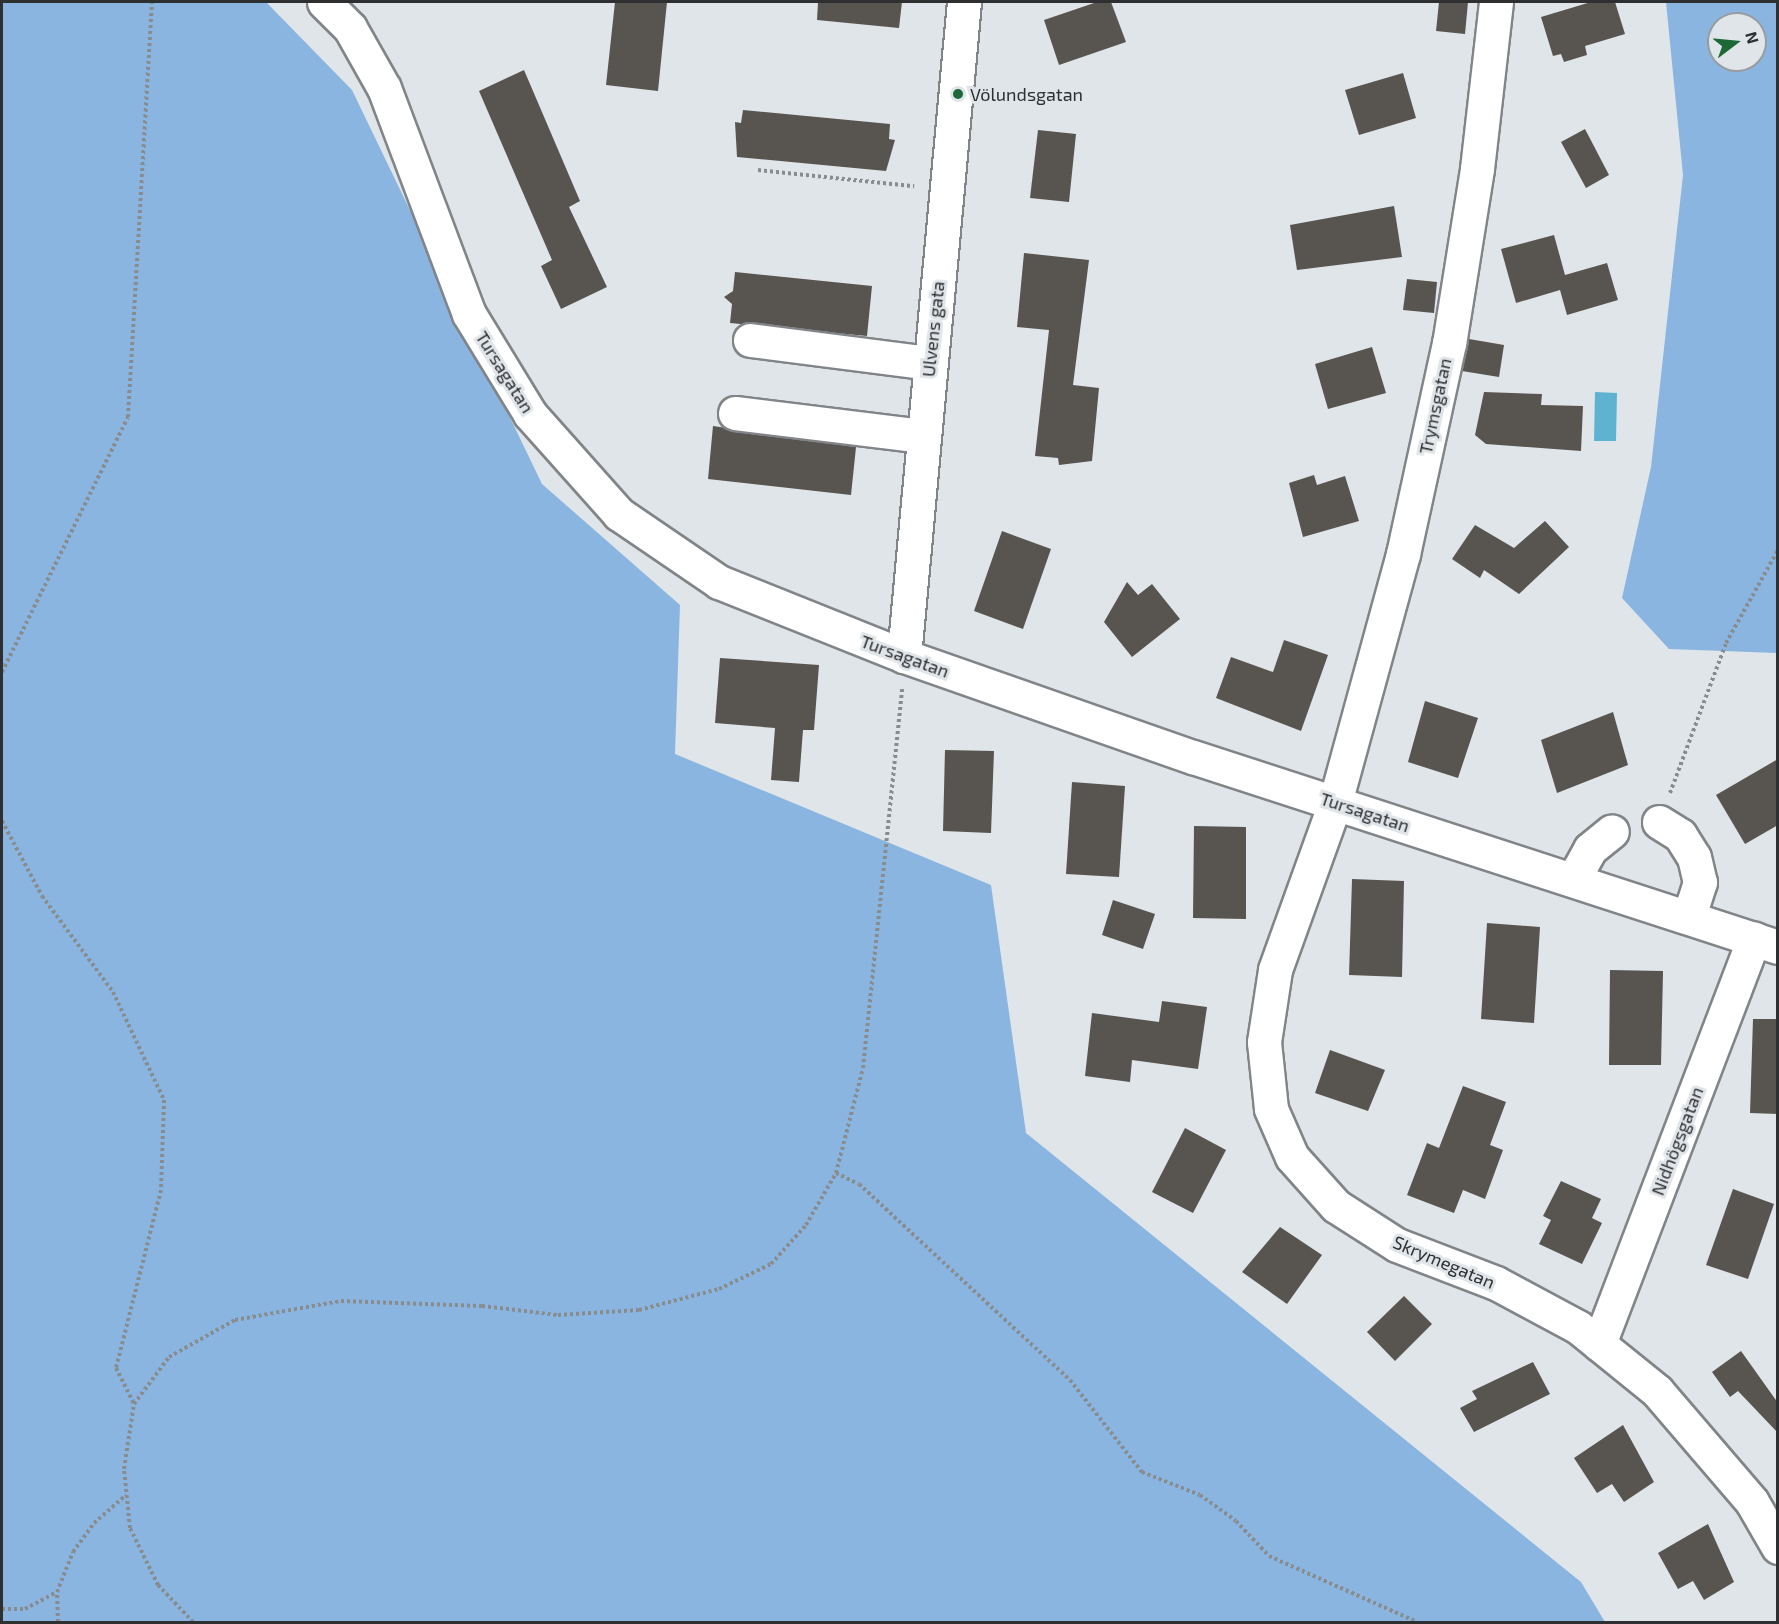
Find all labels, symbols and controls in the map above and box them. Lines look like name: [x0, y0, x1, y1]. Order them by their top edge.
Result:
north arrow: [1707, 12, 1767, 72]
text: N: [1742, 29, 1764, 46]
place label: Völundsgatan: [970, 83, 1083, 105]
marker: Völundsgatan: [951, 87, 965, 101]
street label: Ulvens gata: [917, 280, 949, 378]
street label: Tursagatan: [471, 327, 539, 417]
street label: Trymsgatan: [1414, 356, 1456, 456]
street label: Tursagatan: [858, 630, 952, 682]
street label: Tursagatan: [1318, 787, 1412, 837]
street label: Nidhögsgatan: [1646, 1084, 1708, 1198]
street label: Skrymegatan: [1390, 1231, 1498, 1293]

